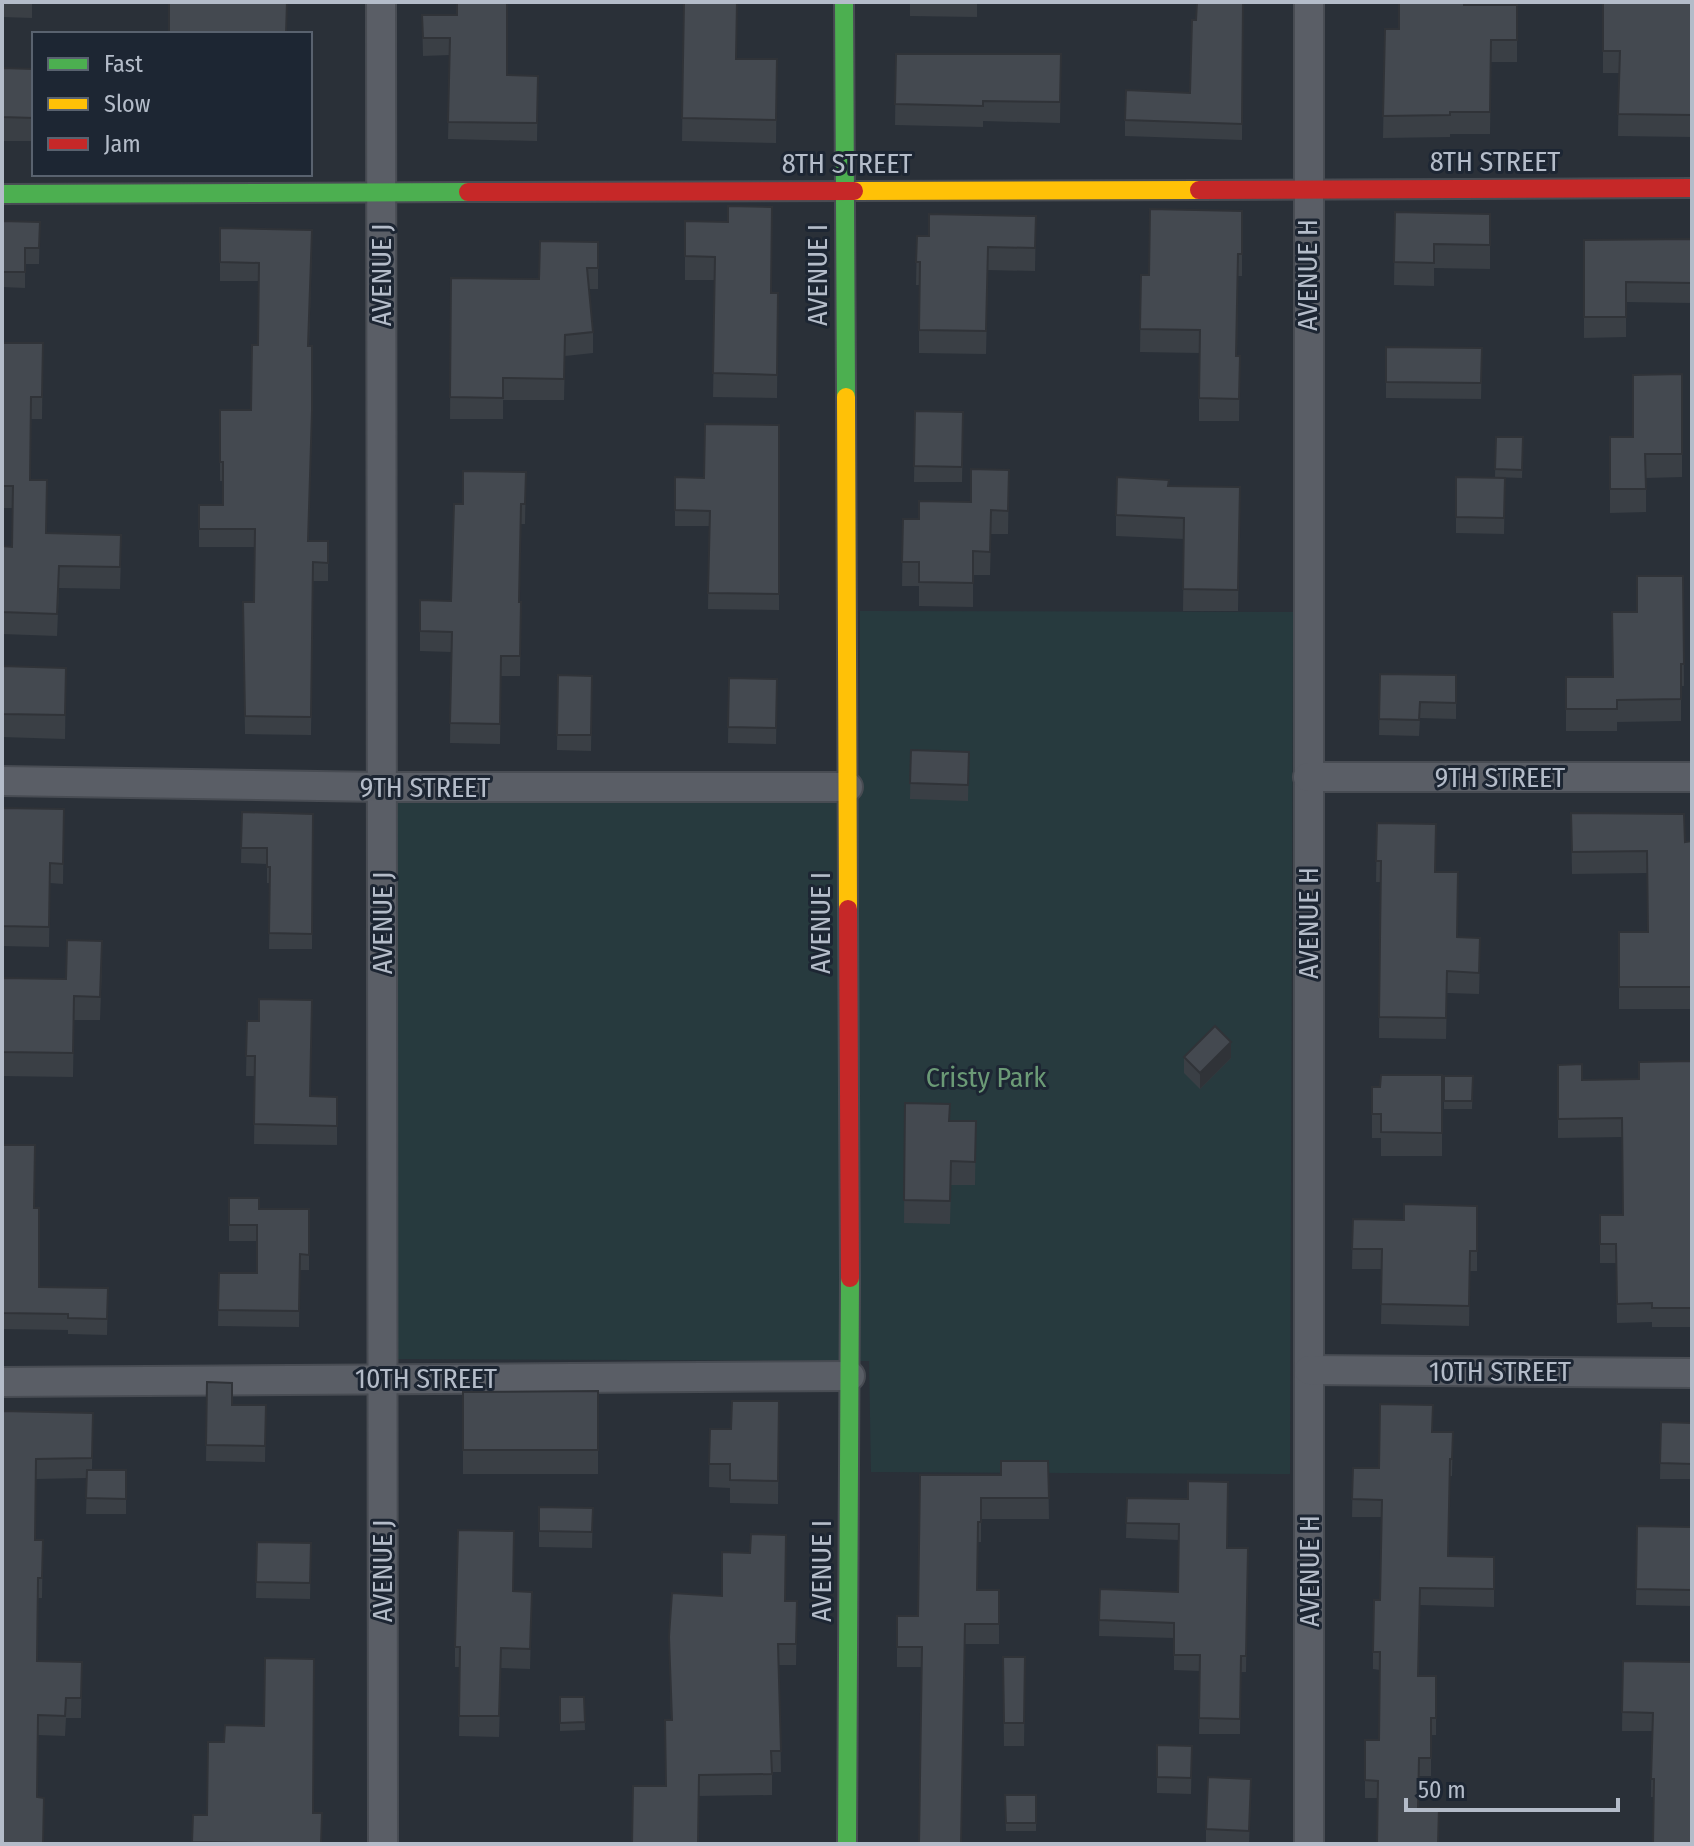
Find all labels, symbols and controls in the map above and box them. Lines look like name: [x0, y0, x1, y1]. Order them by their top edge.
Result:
legend: [32, 32, 312, 176]
text: Fast: [104, 50, 143, 78]
text: Slow: [104, 90, 151, 118]
text: Jam: [104, 130, 141, 158]
street label: 8TH STREET: [1430, 145, 1560, 178]
street label: 8TH STREET: [782, 147, 912, 180]
street label: AVENUE H: [1291, 219, 1324, 331]
street label: AVENUE J: [365, 224, 398, 326]
street label: AVENUE I: [801, 224, 834, 326]
street label: 9TH STREET: [1435, 761, 1565, 794]
street label: 9TH STREET: [360, 771, 490, 804]
street label: AVENUE H: [1292, 867, 1325, 979]
street label: AVENUE J: [366, 872, 399, 974]
street label: AVENUE I: [804, 872, 837, 974]
park label: Cristy Park: [926, 1061, 1047, 1094]
street label: 10TH STREET: [1429, 1355, 1571, 1388]
street label: 10TH STREET: [355, 1362, 497, 1395]
street label: AVENUE H: [1293, 1515, 1326, 1627]
street label: AVENUE J: [366, 1520, 399, 1622]
street label: AVENUE I: [805, 1520, 838, 1622]
scale bar: [1406, 1762, 1618, 1812]
text: 50 m: [1418, 1776, 1466, 1804]

